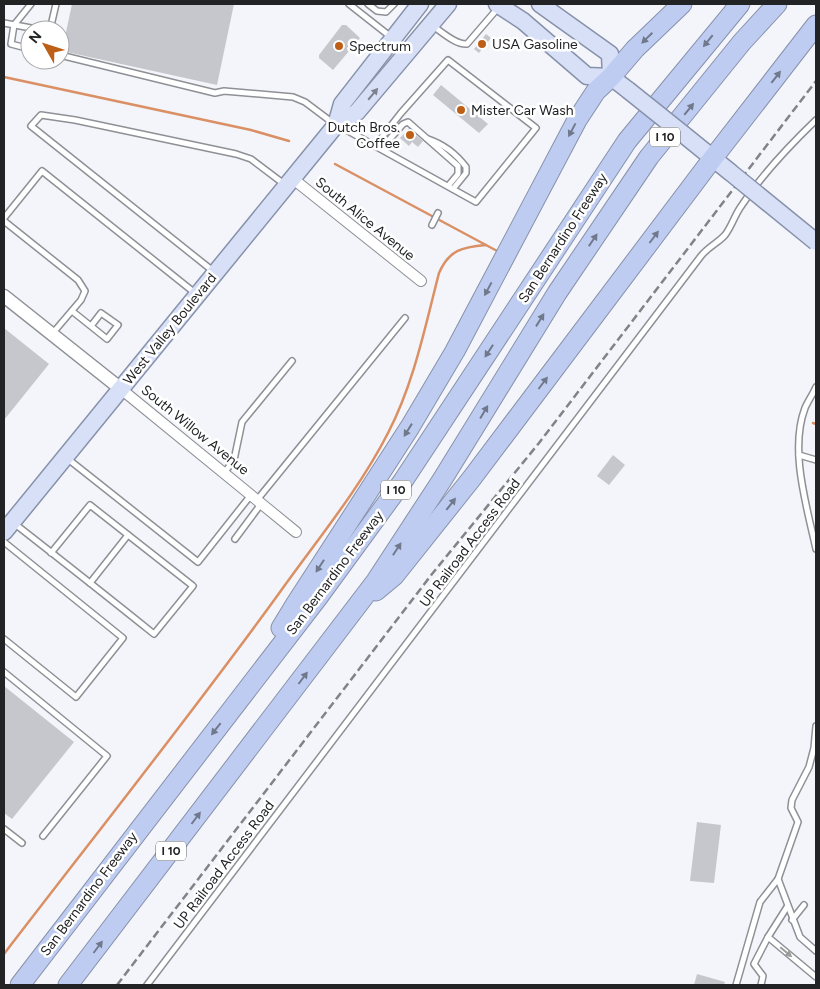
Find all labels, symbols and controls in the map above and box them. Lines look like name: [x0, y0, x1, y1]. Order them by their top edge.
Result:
north arrow: [20, 20, 70, 70]
text: N: [25, 28, 45, 47]
one-way arrow: [641, 32, 653, 44]
one-way arrow: [703, 34, 714, 47]
place label: USA Gasoline: [492, 36, 578, 53]
place label: Spectrum: [349, 38, 411, 55]
marker: USA Gasoline: [476, 38, 488, 50]
marker: Spectrum: [333, 40, 345, 52]
one-way arrow: [771, 70, 781, 84]
one-way arrow: [367, 88, 379, 100]
place label: Mister Car Wash: [471, 102, 574, 119]
one-way arrow: [683, 102, 694, 115]
marker: Mister Car Wash: [455, 104, 467, 116]
place label: Dutch Bros. Coffee: [328, 119, 400, 152]
one-way arrow: [568, 122, 576, 137]
road number: I 10: [650, 128, 680, 146]
marker: Dutch Bros. Coffee: [404, 129, 416, 141]
street label: San Bernardino Freeway: [515, 170, 612, 306]
street label: South Alice Avenue: [312, 174, 418, 265]
one-way arrow: [648, 231, 659, 244]
one-way arrow: [588, 233, 598, 246]
street label: West Valley Boulevard: [120, 270, 220, 388]
one-way arrow: [484, 281, 492, 296]
one-way arrow: [535, 313, 545, 326]
one-way arrow: [484, 344, 494, 358]
one-way arrow: [538, 376, 548, 390]
street label: South Willow Avenue: [138, 381, 253, 479]
one-way arrow: [479, 406, 488, 419]
one-way arrow: [404, 423, 413, 437]
street label: UP Railroad Access Road: [416, 475, 524, 611]
road number: I 10: [381, 480, 411, 500]
one-way arrow: [446, 498, 456, 511]
street label: San Bernardino Freeway: [283, 507, 388, 638]
one-way arrow: [392, 543, 401, 556]
one-way arrow: [315, 560, 324, 573]
one-way arrow: [298, 671, 308, 685]
one-way arrow: [211, 722, 222, 735]
street label: UP Railroad Access Road: [170, 797, 278, 933]
one-way arrow: [191, 812, 202, 825]
street label: San Bernardino Freeway: [37, 828, 142, 959]
road number: I 10: [156, 841, 186, 860]
one-way arrow: [92, 941, 103, 954]
one-way arrow: [779, 946, 792, 957]

